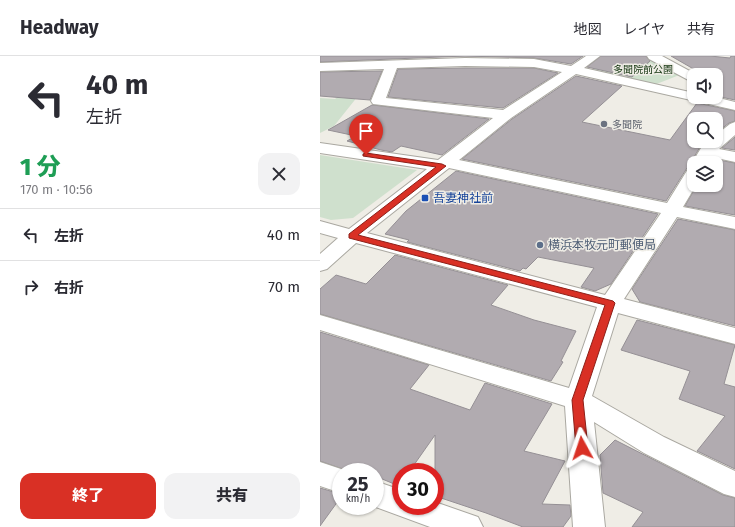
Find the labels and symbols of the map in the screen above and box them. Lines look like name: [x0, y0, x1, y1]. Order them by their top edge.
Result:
park label: 多聞院前公園: [613, 64, 673, 76]
pin: [349, 114, 383, 155]
marker: 多聞院: [599, 119, 609, 129]
place label: 多聞院: [612, 119, 642, 131]
place label: 吾妻神社前: [433, 191, 493, 205]
marker: 吾妻神社前: [420, 193, 430, 203]
place label: 横浜本牧元町郵便局: [548, 238, 656, 252]
marker: 横浜本牧元町郵便局: [535, 240, 545, 250]
position arrow: [561, 427, 603, 469]
speed limit sign: 30: [392, 463, 444, 515]

